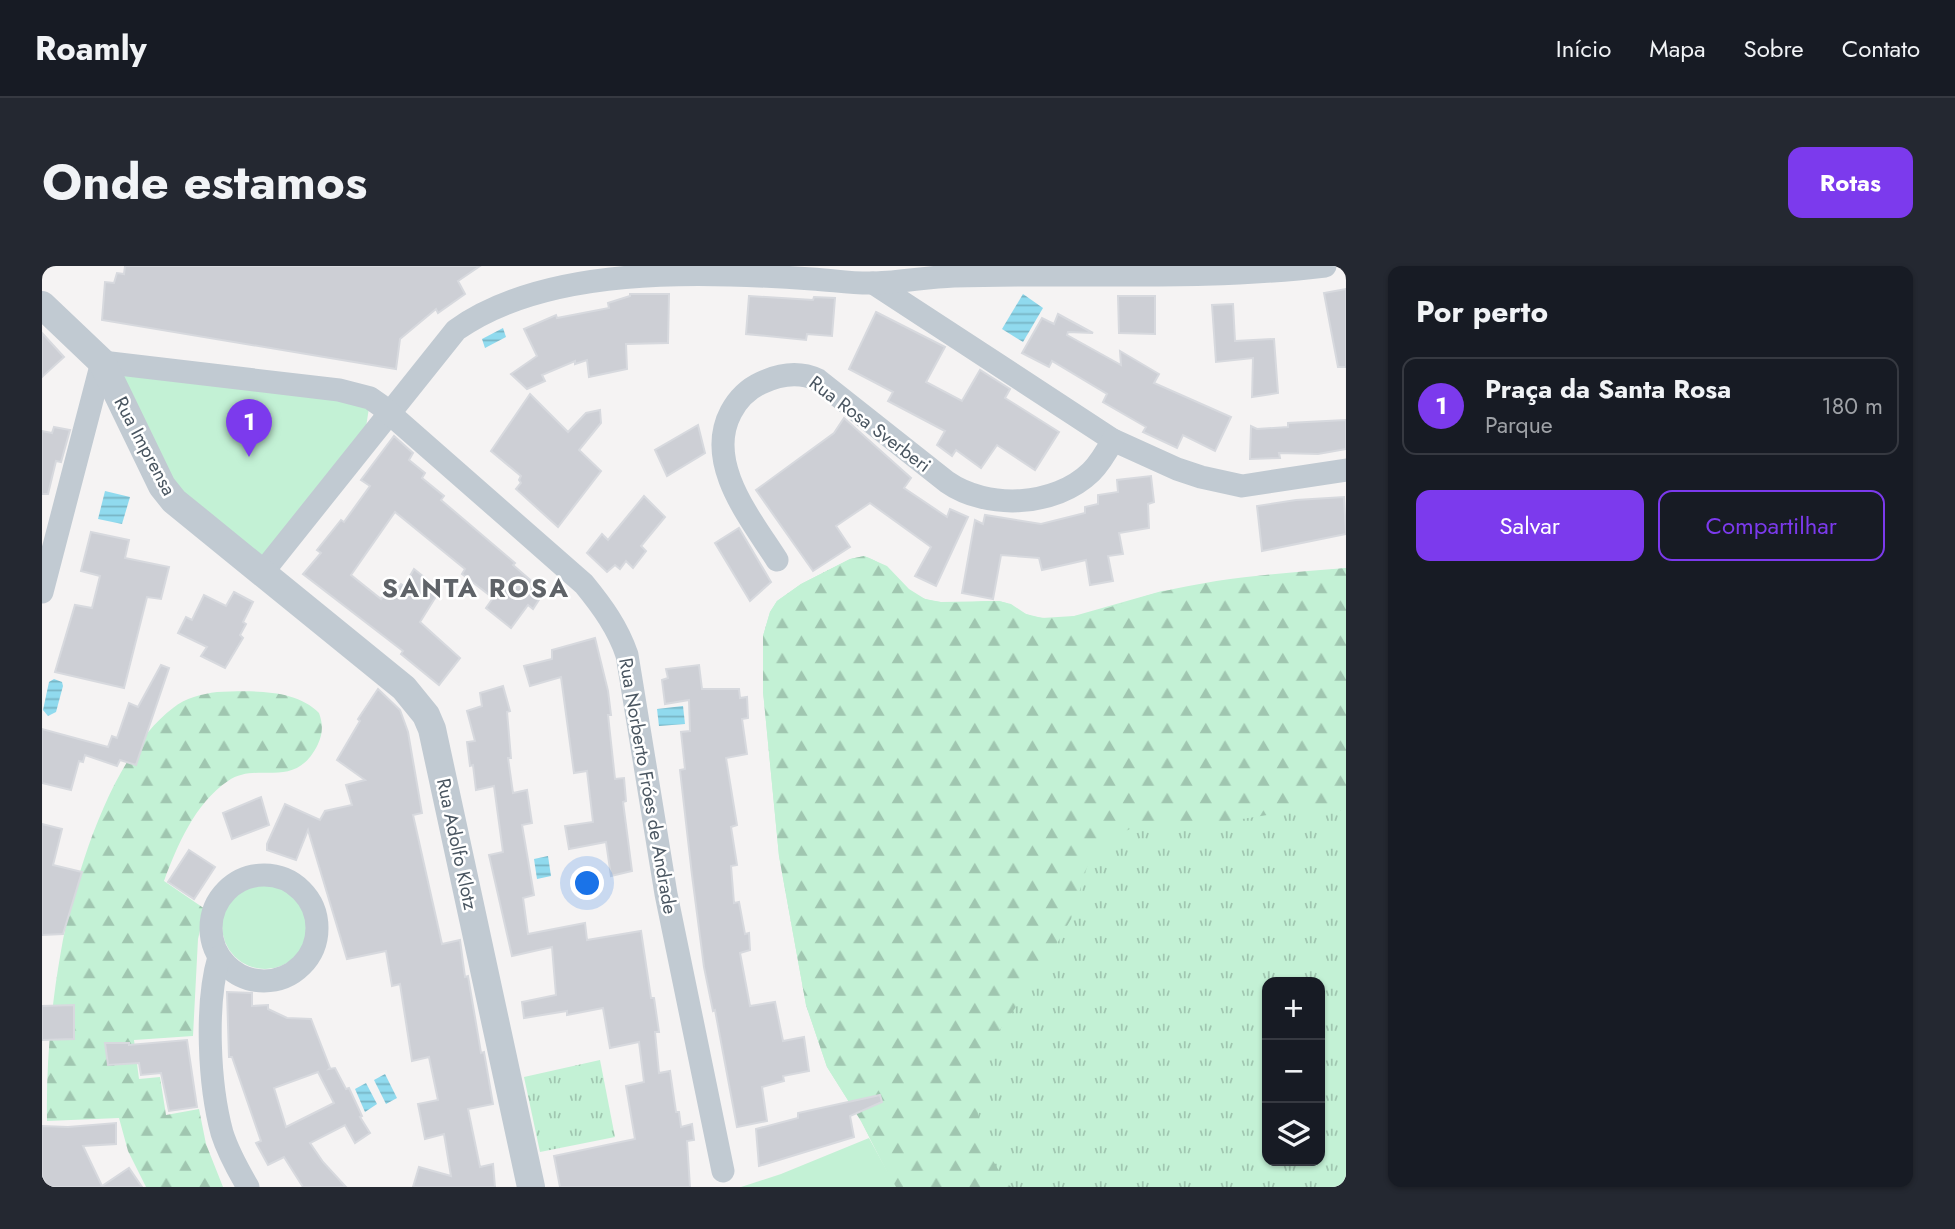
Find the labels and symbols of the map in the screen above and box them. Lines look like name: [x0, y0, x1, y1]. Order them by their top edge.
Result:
street label: Rua Rosa Sverberi: [804, 369, 936, 479]
street label: Rua Imprensa: [108, 392, 182, 500]
pin: 1: [226, 399, 272, 457]
district label: SANTA ROSA: [382, 569, 570, 607]
street label: Rua Norberto Fróes de Andrade: [612, 656, 684, 916]
street label: Rua Adolfo Klotz: [430, 776, 484, 913]
your location: [570, 866, 604, 900]

